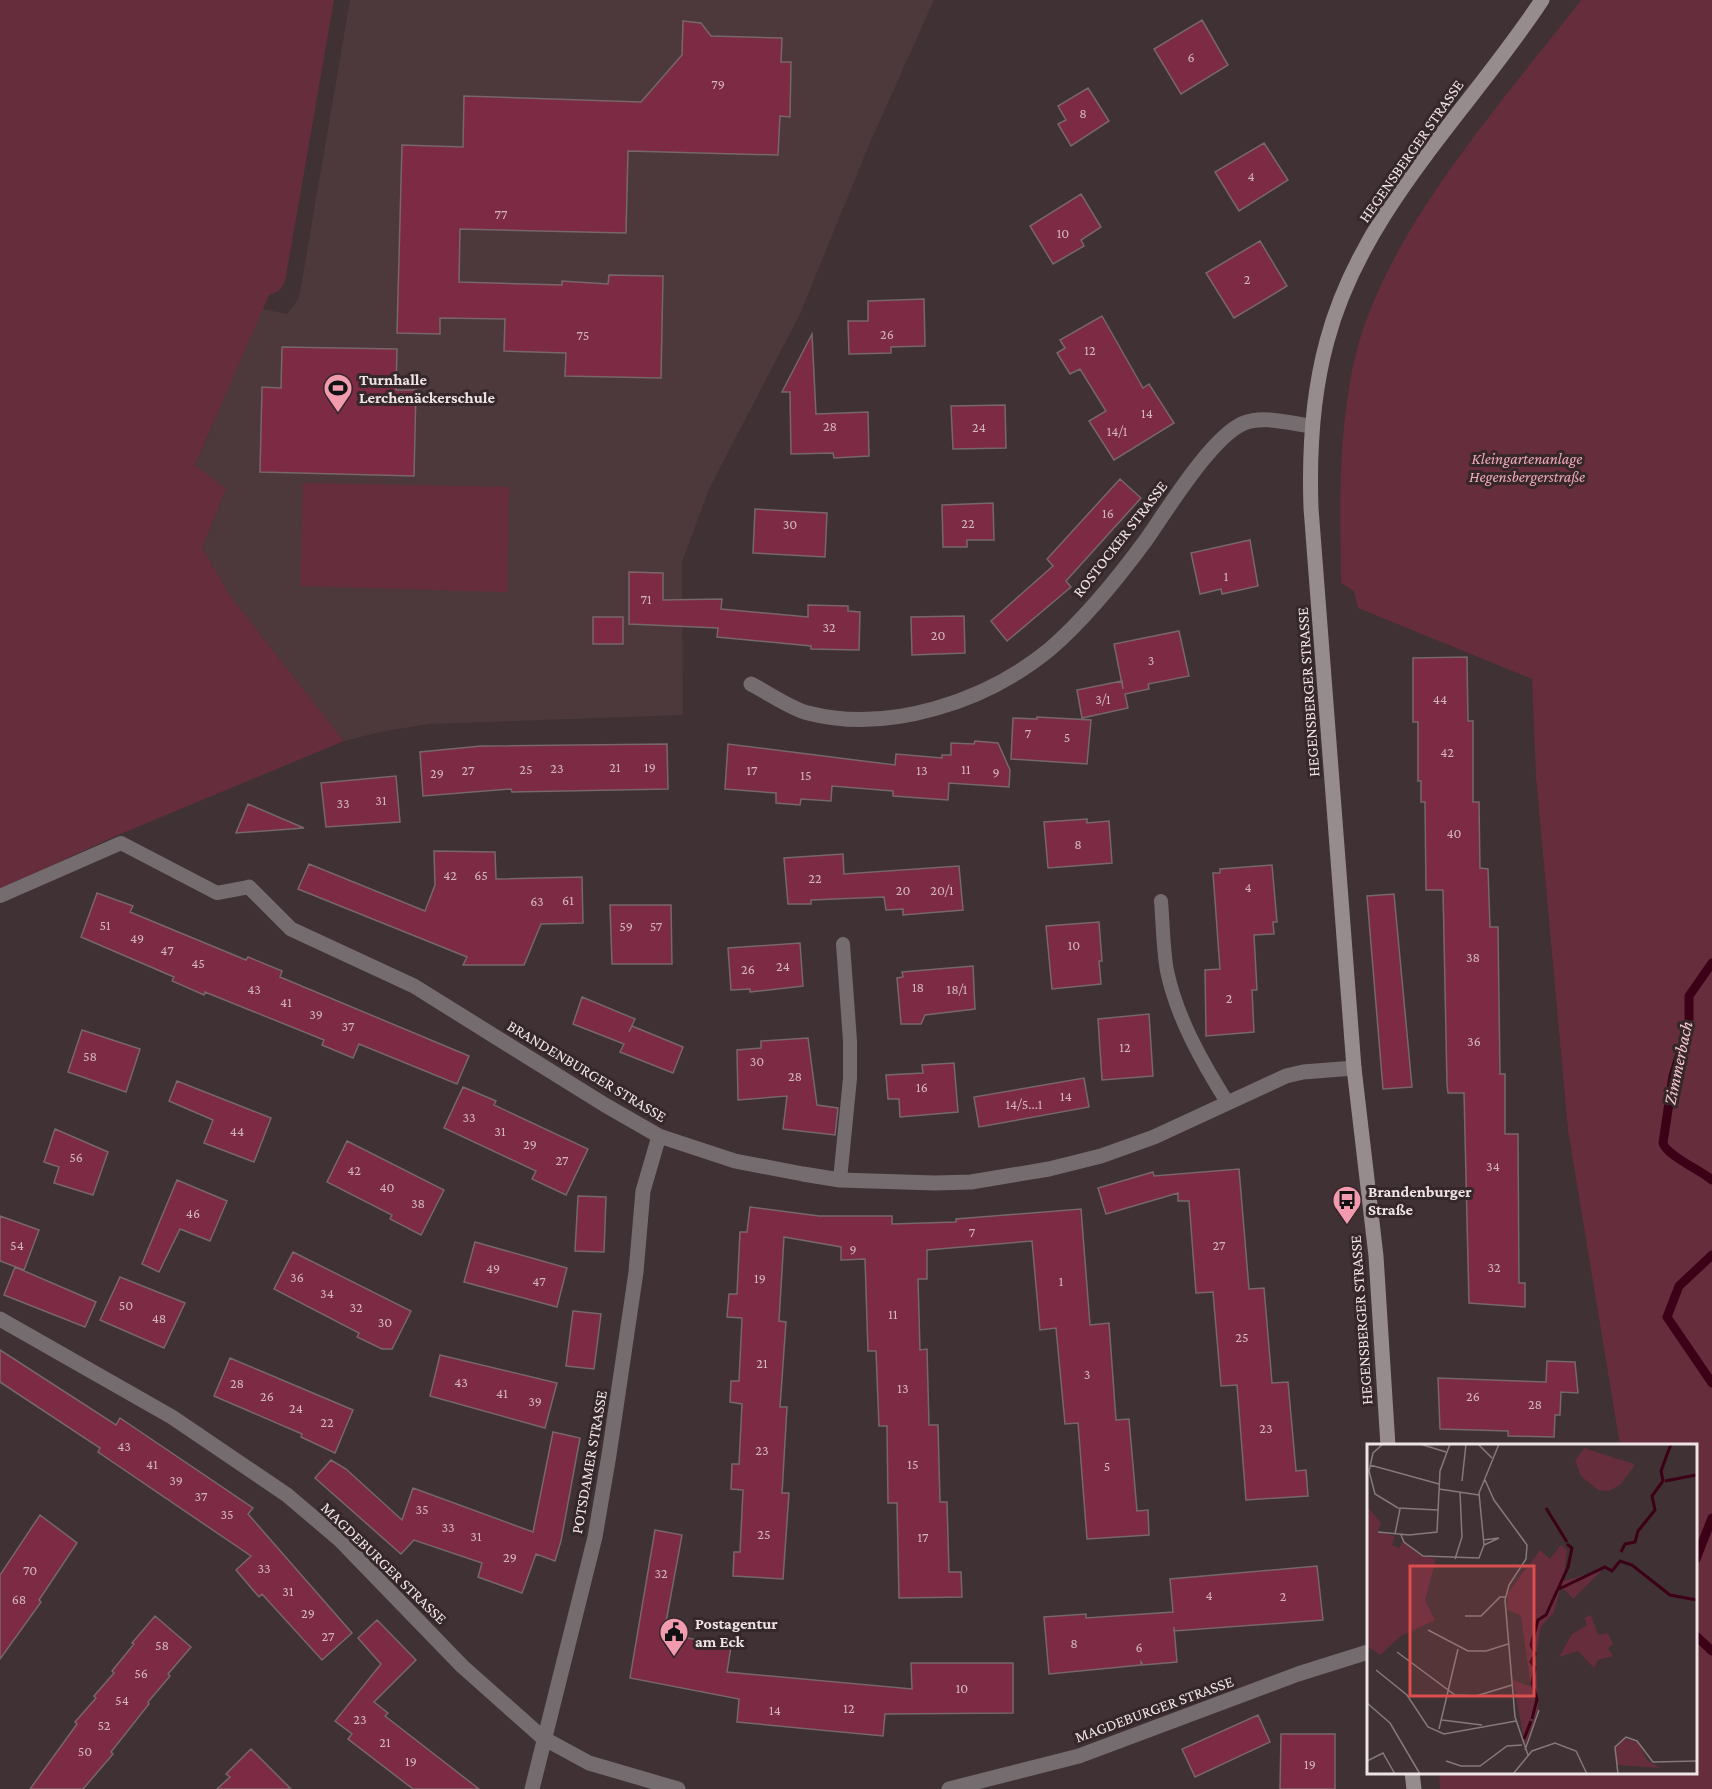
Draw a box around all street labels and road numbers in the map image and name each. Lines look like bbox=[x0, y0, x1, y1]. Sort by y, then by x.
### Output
street label: HEGENSBERGER STRASSE bbox=[1355, 76, 1467, 225]
street label: ROSTOCKER STRASSE bbox=[1069, 477, 1171, 600]
street label: HEGENSBERGER STRASSE bbox=[1294, 606, 1322, 777]
street label: BRANDENBURGER STRASSE bbox=[504, 1017, 670, 1125]
street label: HEGENSBERGER STRASSE bbox=[1347, 1234, 1375, 1405]
street label: POTSDAMER STRASSE bbox=[568, 1389, 610, 1535]
street label: MAGDEBURGER STRASSE bbox=[318, 1499, 450, 1627]
street label: MAGDEBURGER STRASSE bbox=[1072, 1672, 1236, 1746]

